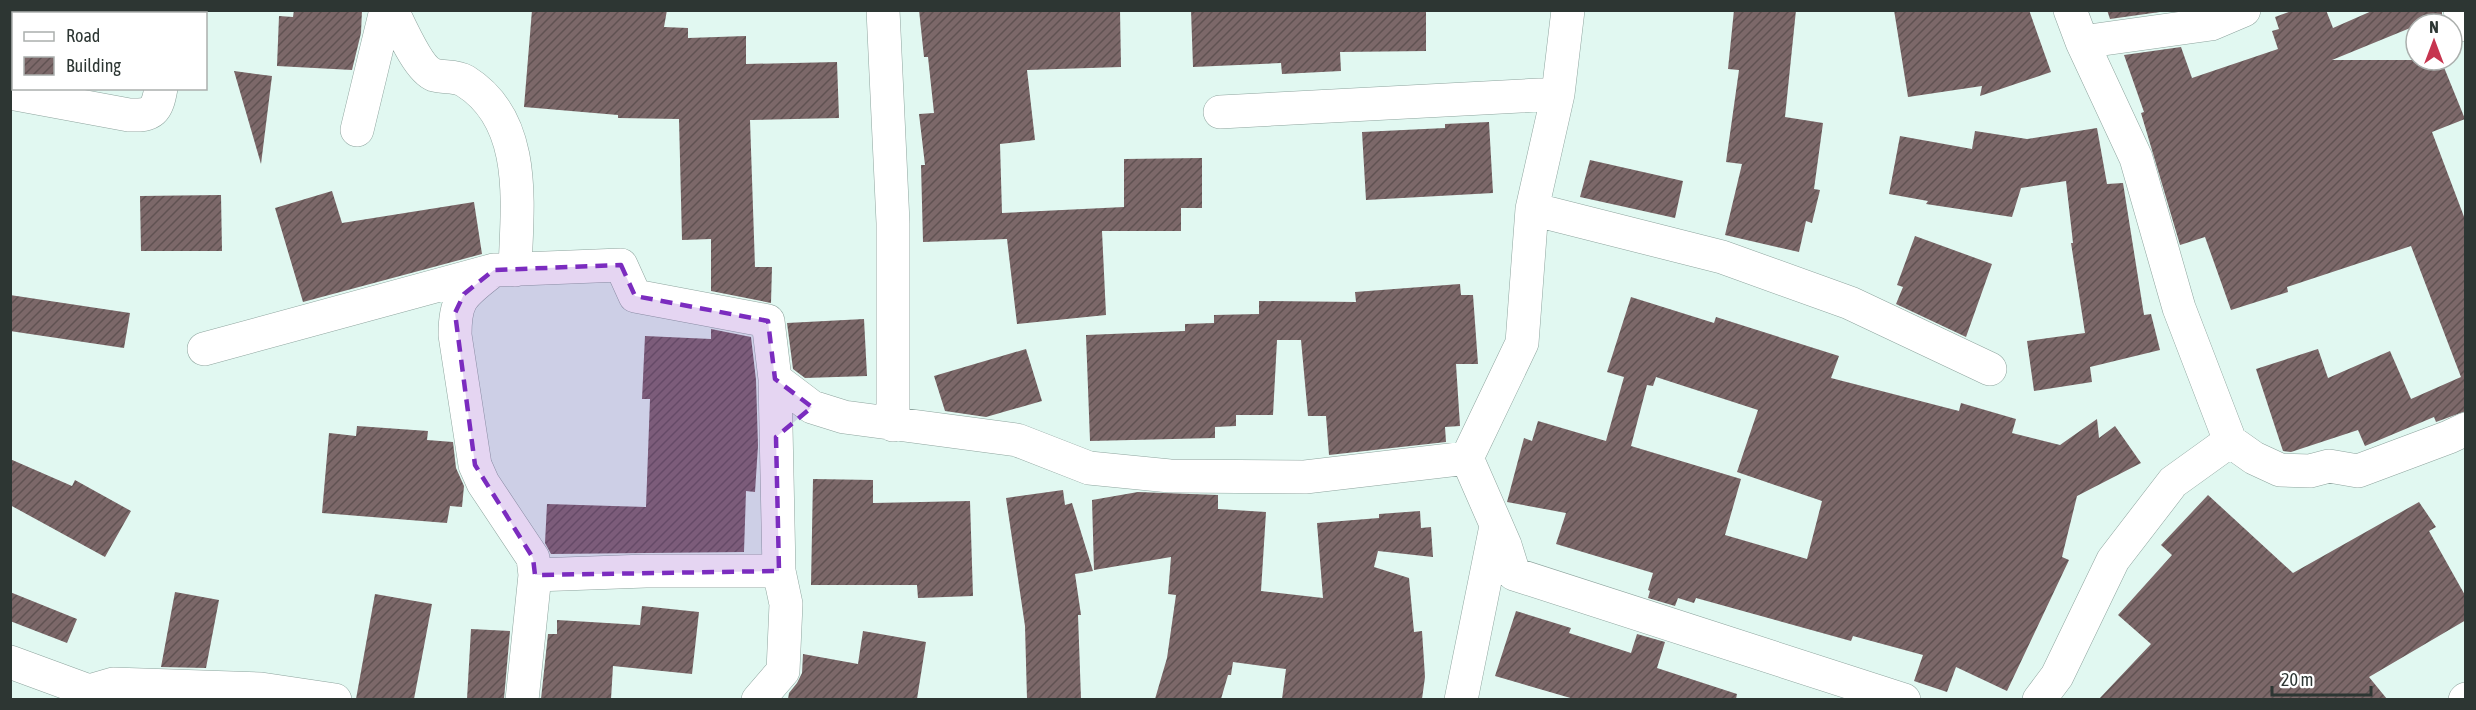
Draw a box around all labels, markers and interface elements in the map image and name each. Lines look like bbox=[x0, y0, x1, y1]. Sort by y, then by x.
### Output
legend bbox=[12, 12, 207, 90]
north arrow bbox=[2404, 12, 2464, 72]
text: N bbox=[2429, 18, 2439, 36]
text: Road bbox=[66, 25, 100, 46]
text: Building bbox=[66, 55, 121, 76]
scale bar bbox=[2272, 659, 2371, 697]
text: 20 m bbox=[2281, 669, 2313, 690]

